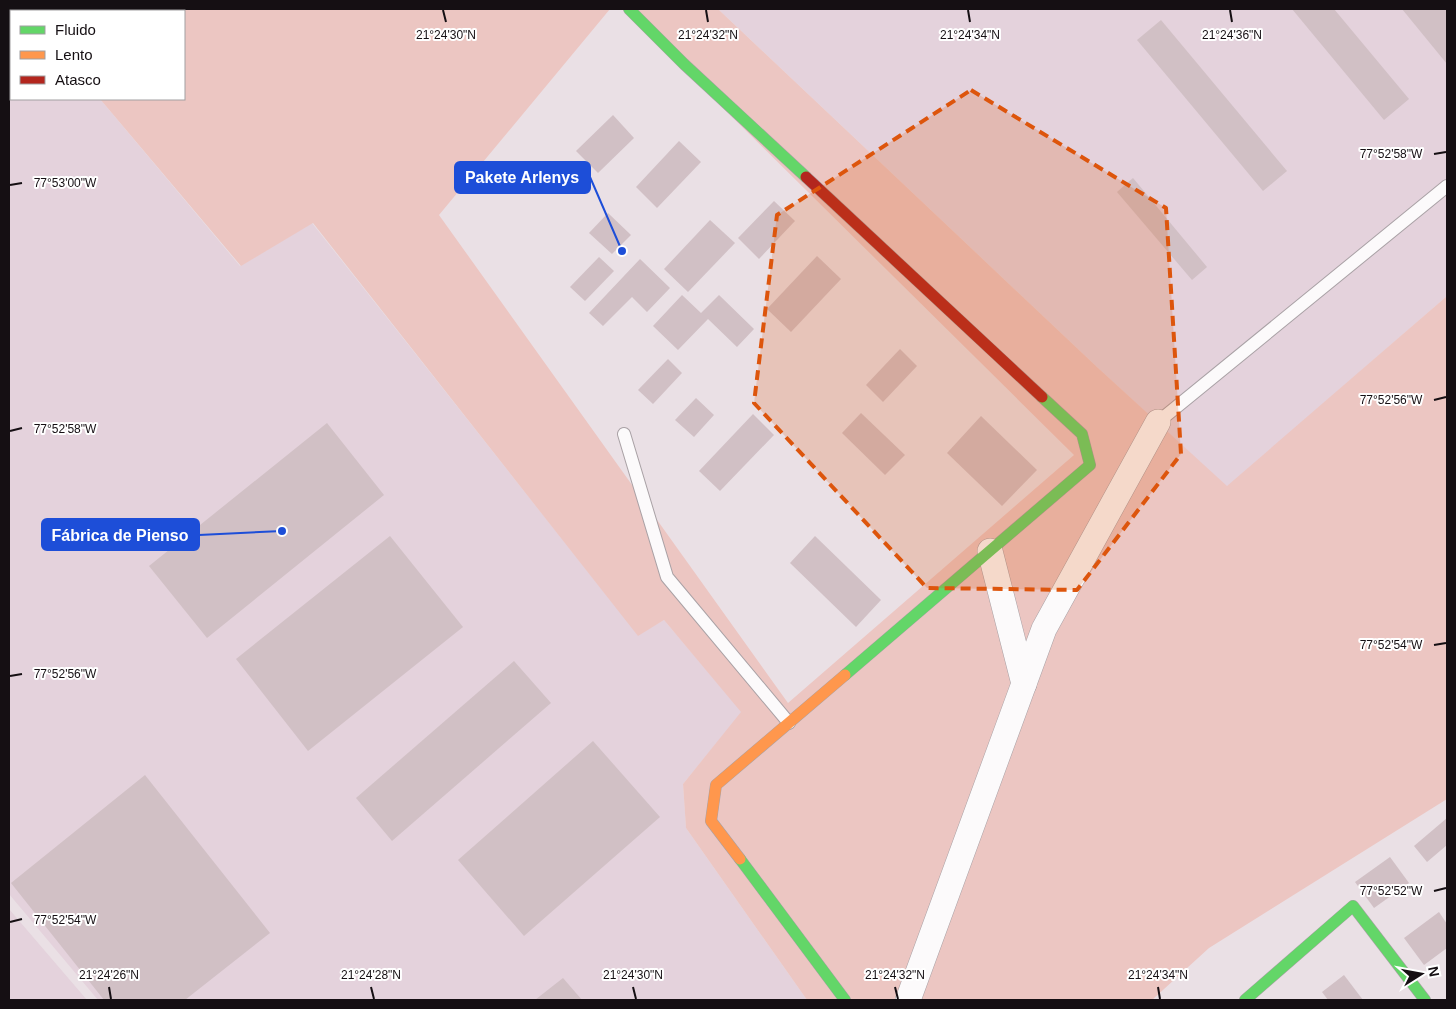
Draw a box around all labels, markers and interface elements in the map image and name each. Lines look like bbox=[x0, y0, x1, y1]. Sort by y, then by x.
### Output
legend bbox=[10, 10, 185, 100]
text: Fluido bbox=[55, 21, 96, 38]
text: 21°24'30"N bbox=[416, 28, 476, 42]
text: 21°24'32"N bbox=[678, 28, 738, 42]
text: 21°24'34"N bbox=[940, 28, 1000, 42]
text: 21°24'36"N bbox=[1202, 28, 1262, 42]
text: Lento bbox=[55, 46, 93, 63]
text: Atasco bbox=[55, 71, 101, 88]
text: 77°52'58"W bbox=[1360, 147, 1423, 161]
callout: Pakete Arlenys bbox=[455, 162, 590, 193]
text: Pakete Arlenys bbox=[465, 169, 579, 186]
text: 77°53'00"W bbox=[34, 176, 97, 190]
text: 77°52'56"W bbox=[1360, 393, 1423, 407]
text: 77°52'58"W bbox=[34, 422, 97, 436]
callout: Fábrica de Pienso bbox=[42, 519, 199, 550]
text: Fábrica de Pienso bbox=[52, 527, 189, 544]
text: 77°52'54"W bbox=[1360, 638, 1423, 652]
text: 77°52'56"W bbox=[34, 667, 97, 681]
text: 77°52'52"W bbox=[1360, 884, 1423, 898]
text: 77°52'54"W bbox=[34, 913, 97, 927]
north arrow bbox=[1396, 949, 1446, 999]
text: N bbox=[1425, 965, 1443, 978]
text: 21°24'26"N bbox=[79, 968, 139, 982]
text: 21°24'28"N bbox=[341, 968, 401, 982]
text: 21°24'30"N bbox=[603, 968, 663, 982]
text: 21°24'32"N bbox=[865, 968, 925, 982]
text: 21°24'34"N bbox=[1128, 968, 1188, 982]

